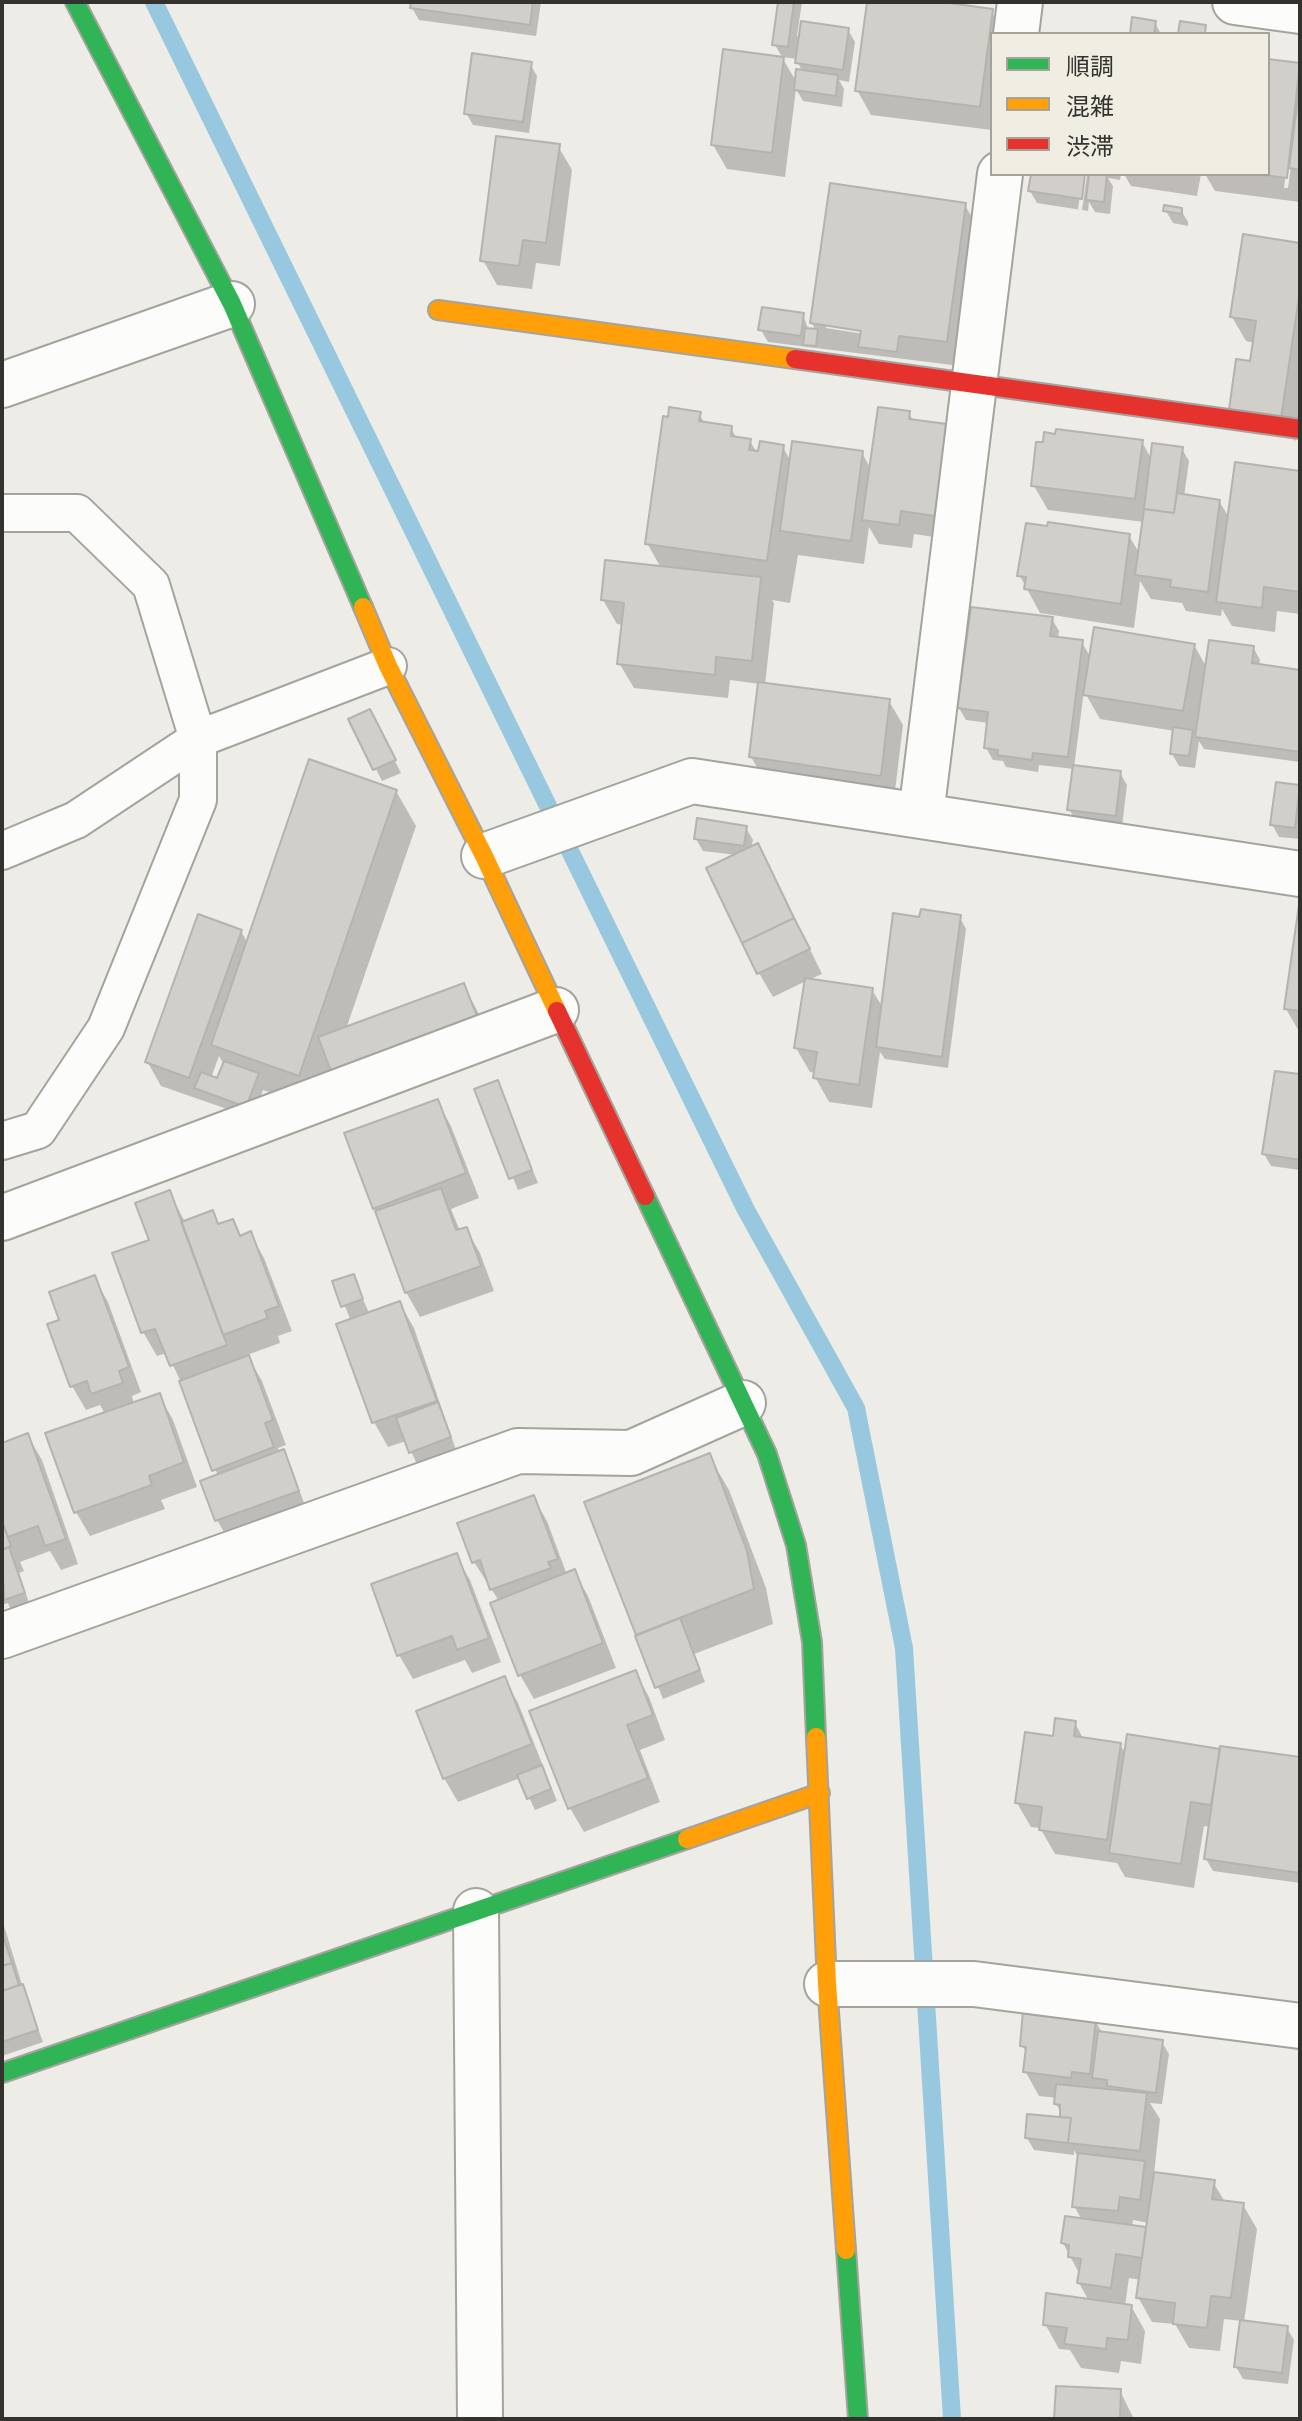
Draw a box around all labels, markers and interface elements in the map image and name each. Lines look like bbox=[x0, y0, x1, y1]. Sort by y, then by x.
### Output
legend bbox=[990, 32, 1270, 176]
text: 順調 bbox=[1066, 52, 1114, 82]
text: 混雑 bbox=[1066, 92, 1114, 122]
text: 渋滞 bbox=[1066, 132, 1114, 162]

